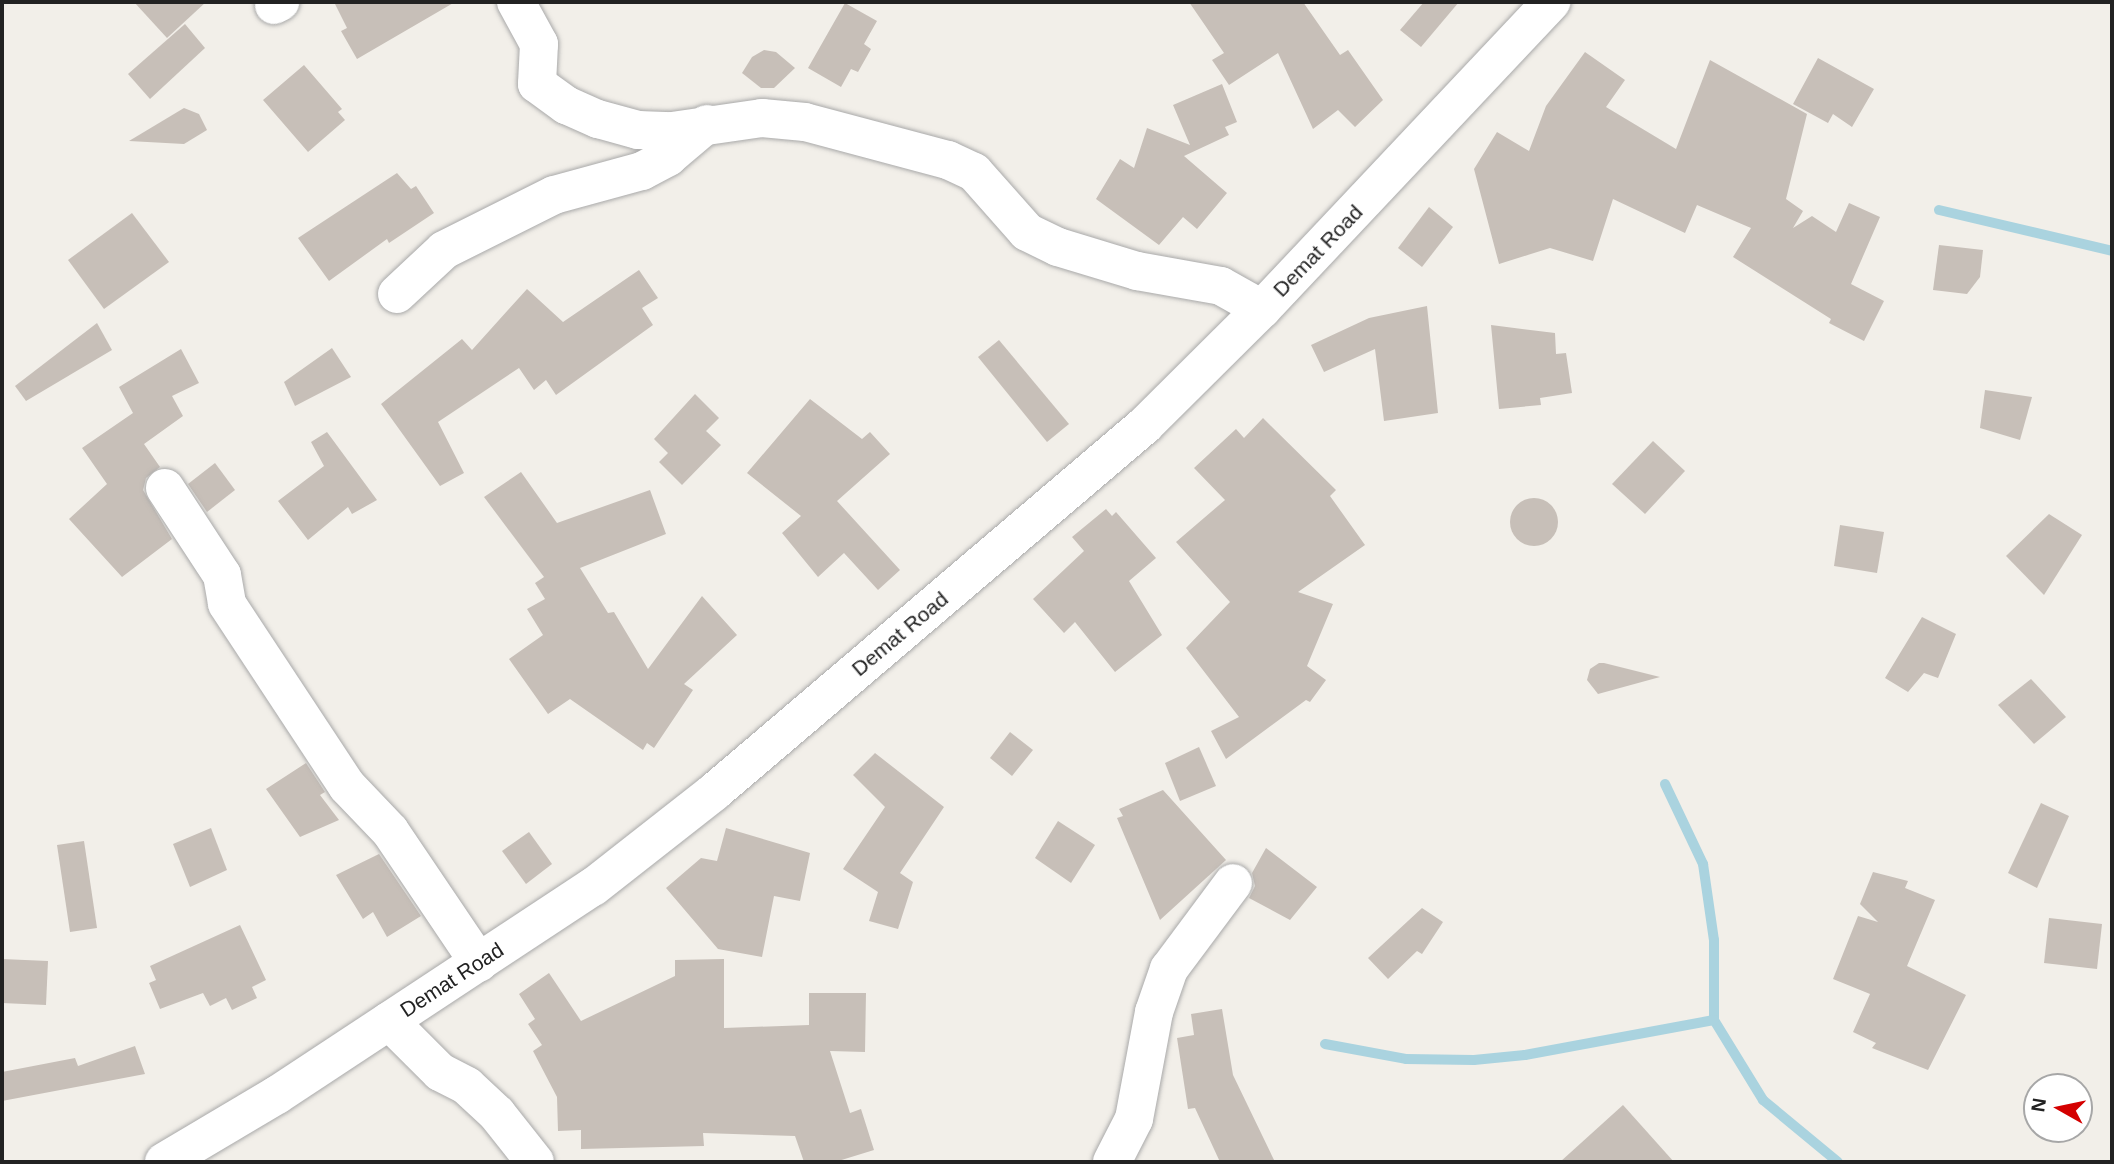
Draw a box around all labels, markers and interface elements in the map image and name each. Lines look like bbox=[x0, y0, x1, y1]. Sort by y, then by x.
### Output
street label: Demat Road bbox=[1268, 200, 1368, 302]
street label: Demat Road bbox=[847, 586, 953, 682]
street label: Demat Road bbox=[396, 937, 508, 1023]
north arrow bbox=[2023, 1073, 2093, 1143]
text: N bbox=[2027, 1097, 2050, 1113]

